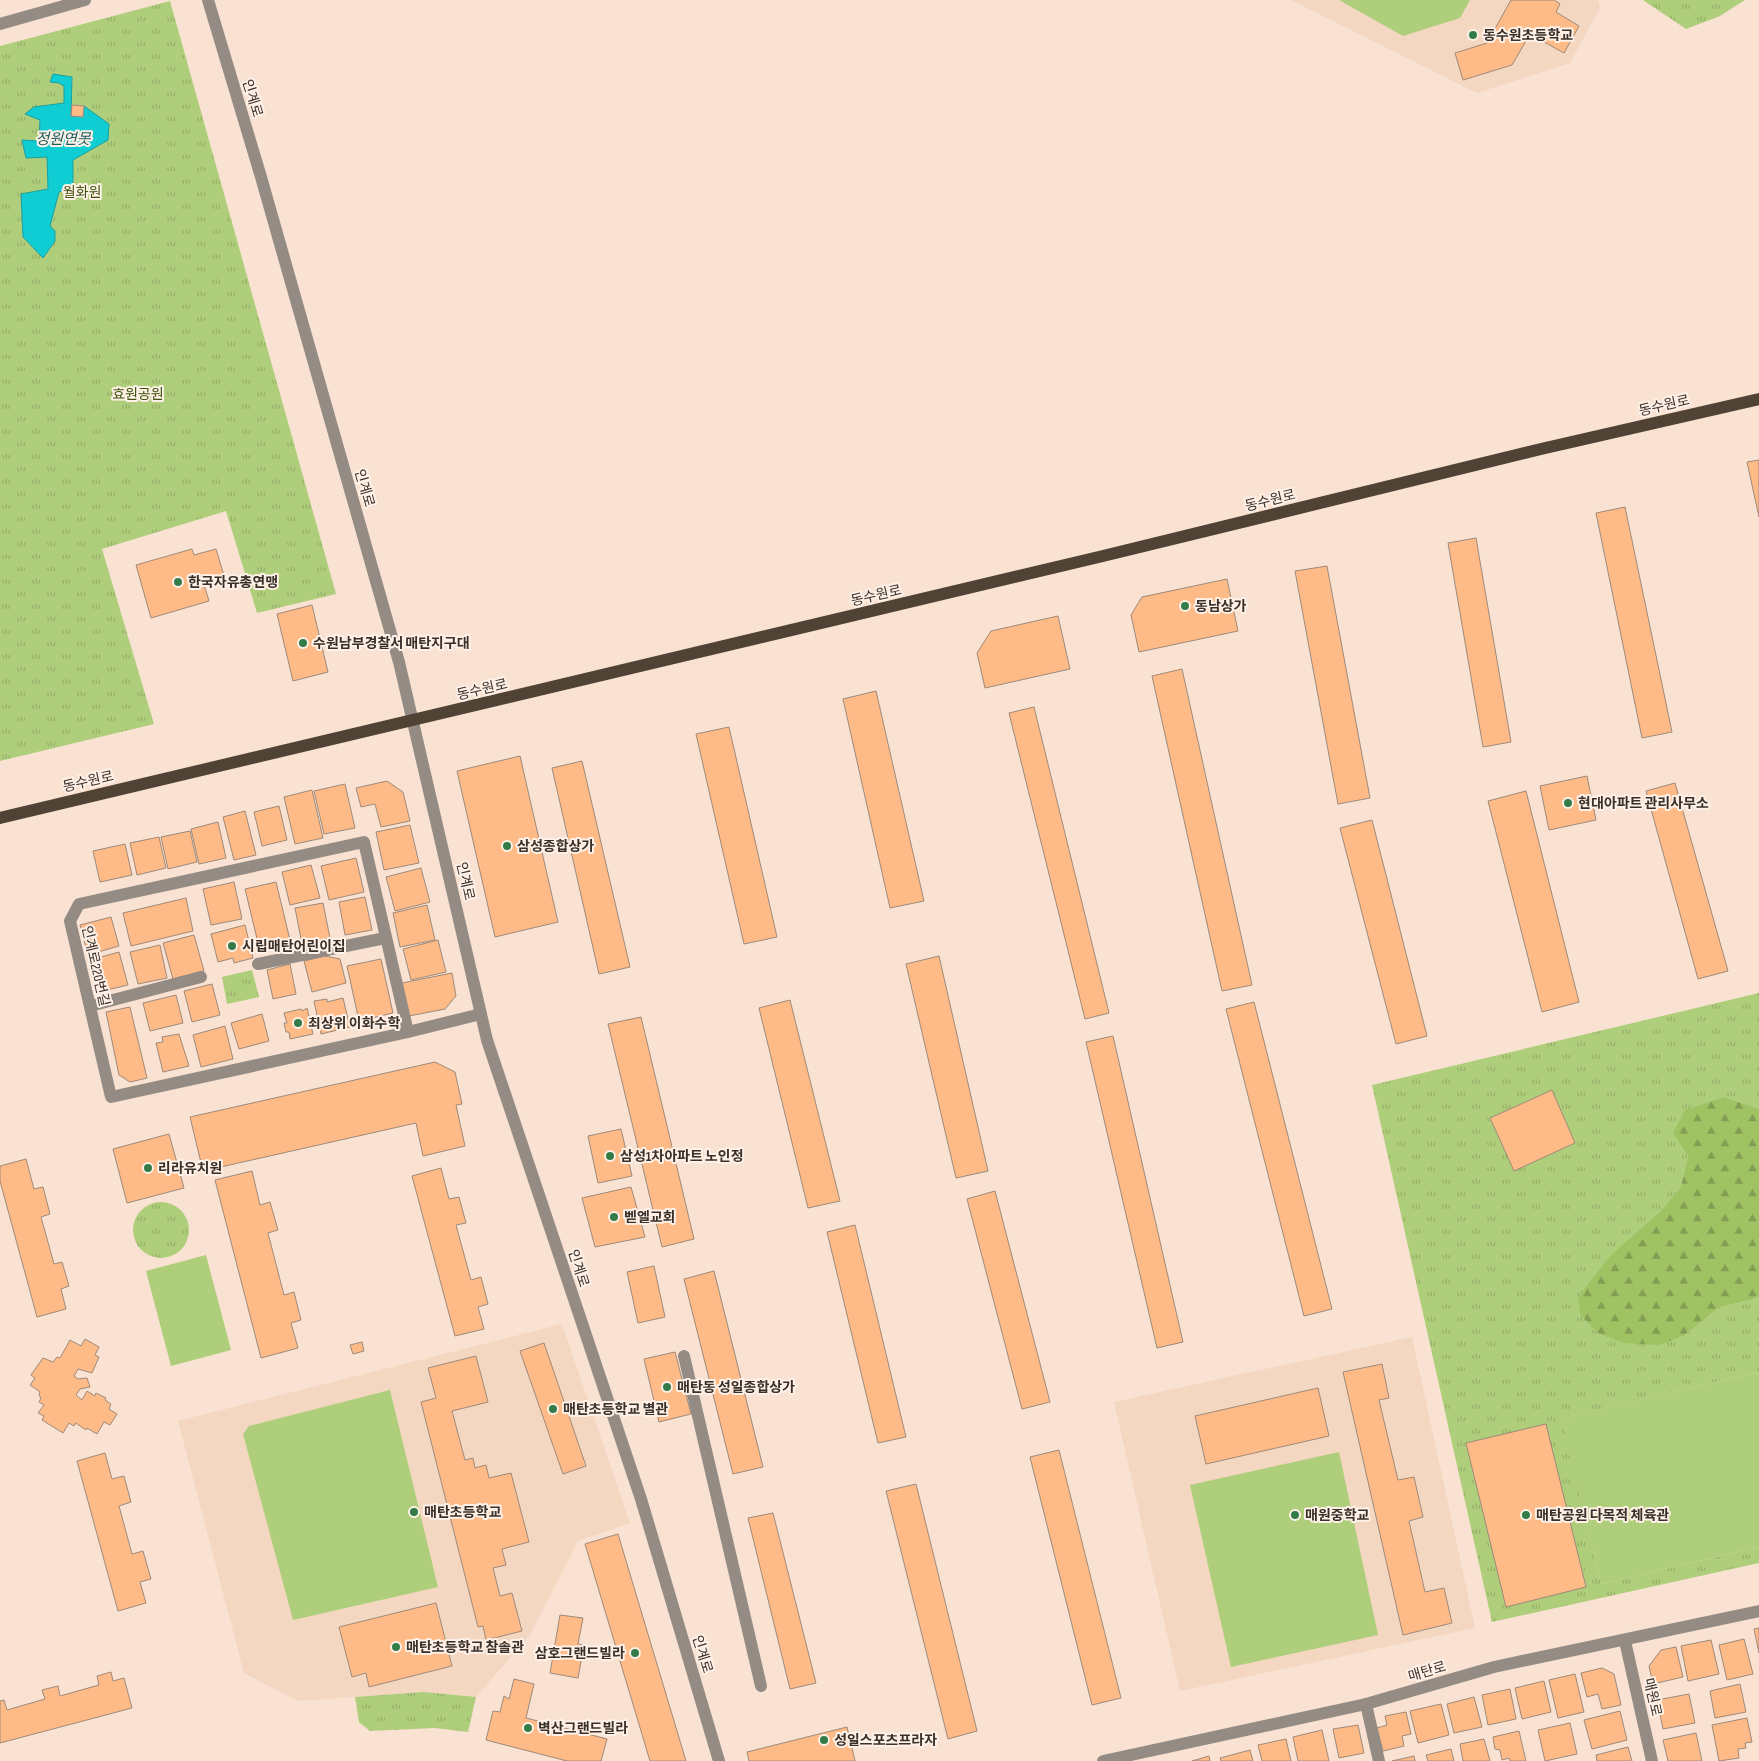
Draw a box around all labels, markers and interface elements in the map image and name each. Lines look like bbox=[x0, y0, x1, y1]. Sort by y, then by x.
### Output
place label: 동수원초등학교 bbox=[1483, 27, 1573, 44]
marker: 동수원초등학교 bbox=[1467, 29, 1479, 41]
street label: 인계로 bbox=[239, 77, 266, 119]
water label: 정원연못 bbox=[35, 130, 92, 149]
park label: 월화원 bbox=[63, 184, 101, 201]
park label: 효원공원 bbox=[112, 386, 164, 403]
street label: 동수원로 bbox=[1637, 391, 1691, 420]
street label: 인계로 bbox=[351, 467, 378, 509]
street label: 동수원로 bbox=[1243, 486, 1297, 515]
place label: 한국자유총연맹 bbox=[188, 574, 278, 591]
marker: 한국자유총연맹 bbox=[172, 576, 184, 588]
street label: 동수원로 bbox=[849, 581, 903, 610]
place label: 동남상가 bbox=[1195, 598, 1247, 615]
marker: 동남상가 bbox=[1179, 600, 1191, 612]
place label: 수원남부경찰서 매탄지구대 bbox=[313, 635, 470, 652]
marker: 수원남부경찰서 매탄지구대 bbox=[297, 637, 309, 649]
street label: 동수원로 bbox=[455, 675, 509, 704]
street label: 동수원로 bbox=[61, 767, 115, 796]
place label: 현대아파트 관리사무소 bbox=[1578, 795, 1709, 812]
marker: 현대아파트 관리사무소 bbox=[1562, 797, 1574, 809]
place label: 삼성종합상가 bbox=[517, 838, 594, 855]
marker: 삼성종합상가 bbox=[501, 840, 513, 852]
street label: 인계로 bbox=[453, 860, 478, 902]
street label: 인계로220번길 bbox=[78, 924, 113, 1008]
place label: 시립매탄어린이집 bbox=[242, 938, 345, 955]
marker: 시립매탄어린이집 bbox=[226, 940, 238, 952]
place label: 최상위 이화수학 bbox=[308, 1015, 400, 1032]
marker: 최상위 이화수학 bbox=[292, 1017, 304, 1029]
place label: 삼성1차아파트 노인정 bbox=[620, 1148, 744, 1165]
marker: 삼성1차아파트 노인정 bbox=[604, 1150, 616, 1162]
place label: 리라유치원 bbox=[158, 1160, 222, 1177]
marker: 리라유치원 bbox=[142, 1162, 154, 1174]
place label: 벧엘교회 bbox=[624, 1209, 676, 1226]
marker: 벧엘교회 bbox=[608, 1211, 620, 1223]
street label: 인계로 bbox=[564, 1247, 593, 1289]
place label: 매탄동 성일종합상가 bbox=[677, 1379, 795, 1396]
marker: 매탄동 성일종합상가 bbox=[661, 1381, 673, 1393]
place label: 매탄초등학교 별관 bbox=[563, 1401, 668, 1418]
marker: 매탄초등학교 별관 bbox=[547, 1403, 559, 1415]
place label: 매탄초등학교 bbox=[424, 1504, 501, 1521]
marker: 매탄초등학교 bbox=[408, 1506, 420, 1518]
place label: 매원중학교 bbox=[1305, 1507, 1370, 1524]
place label: 매탄공원 다목적 체육관 bbox=[1536, 1507, 1669, 1524]
marker: 매원중학교 bbox=[1289, 1509, 1301, 1521]
marker: 매탄공원 다목적 체육관 bbox=[1520, 1509, 1532, 1521]
street label: 인계로 bbox=[689, 1633, 716, 1675]
place label: 매탄초등학교 참솔관 bbox=[406, 1639, 524, 1656]
marker: 매탄초등학교 참솔관 bbox=[390, 1641, 402, 1653]
place label: 삼호그랜드빌라 bbox=[535, 1645, 625, 1662]
marker: 삼호그랜드빌라 bbox=[629, 1647, 641, 1659]
street label: 매탄로 bbox=[1406, 1658, 1448, 1685]
street label: 매원로 bbox=[1640, 1676, 1665, 1718]
place label: 벽산그랜드빌라 bbox=[538, 1720, 628, 1737]
marker: 벽산그랜드빌라 bbox=[522, 1722, 534, 1734]
place label: 성일스포츠프라자 bbox=[834, 1732, 937, 1749]
marker: 성일스포츠프라자 bbox=[818, 1734, 830, 1746]

